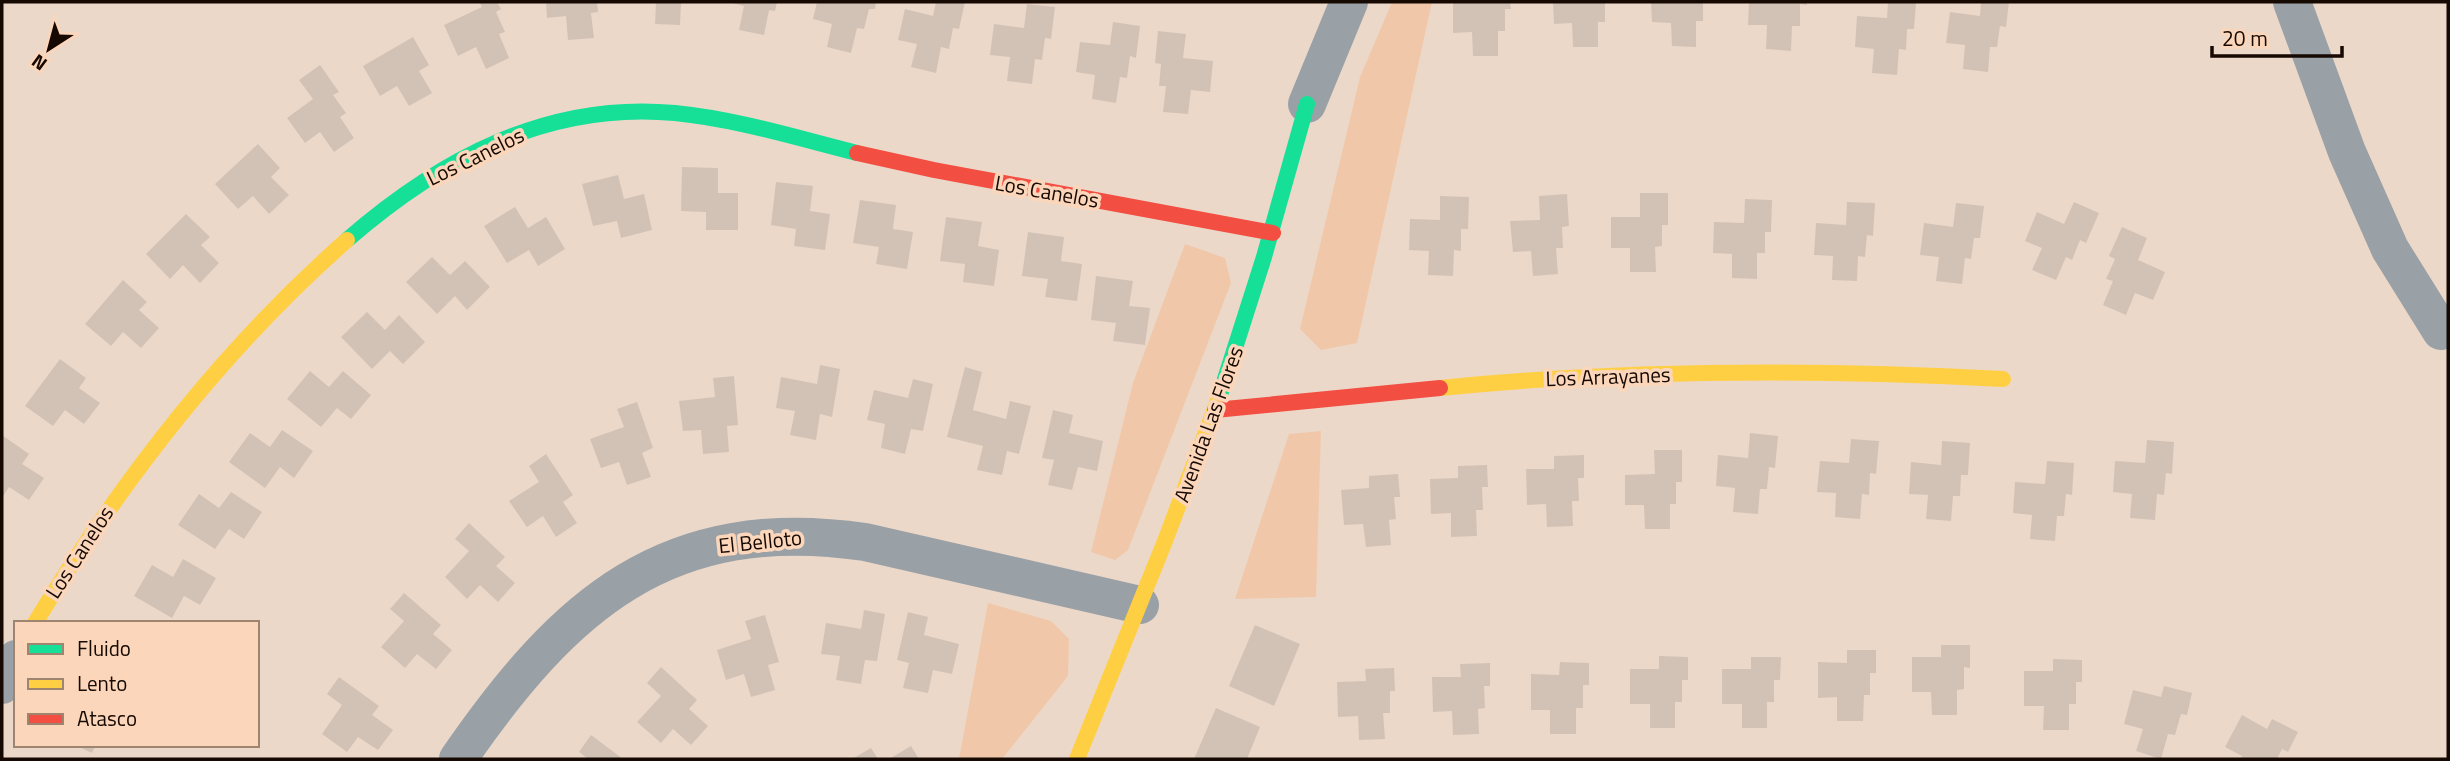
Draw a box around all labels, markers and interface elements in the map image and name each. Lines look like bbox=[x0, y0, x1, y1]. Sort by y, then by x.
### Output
north arrow bbox=[14, 14, 84, 84]
scale bar bbox=[2212, 14, 2342, 58]
text: 20 m bbox=[2222, 22, 2268, 54]
text: N bbox=[25, 48, 53, 79]
street label: Los Canelos bbox=[421, 119, 529, 193]
street label: Los Canelos bbox=[993, 166, 1101, 216]
street label: Avenida Las Flores bbox=[1165, 341, 1251, 507]
street label: Los Arrayanes bbox=[1545, 358, 1671, 394]
street label: Los Canelos bbox=[37, 499, 121, 605]
street label: El Belloto bbox=[717, 521, 803, 561]
legend bbox=[14, 621, 259, 747]
text: Fluido bbox=[77, 632, 131, 664]
text: Lento bbox=[77, 667, 127, 699]
text: Atasco bbox=[77, 702, 137, 734]

